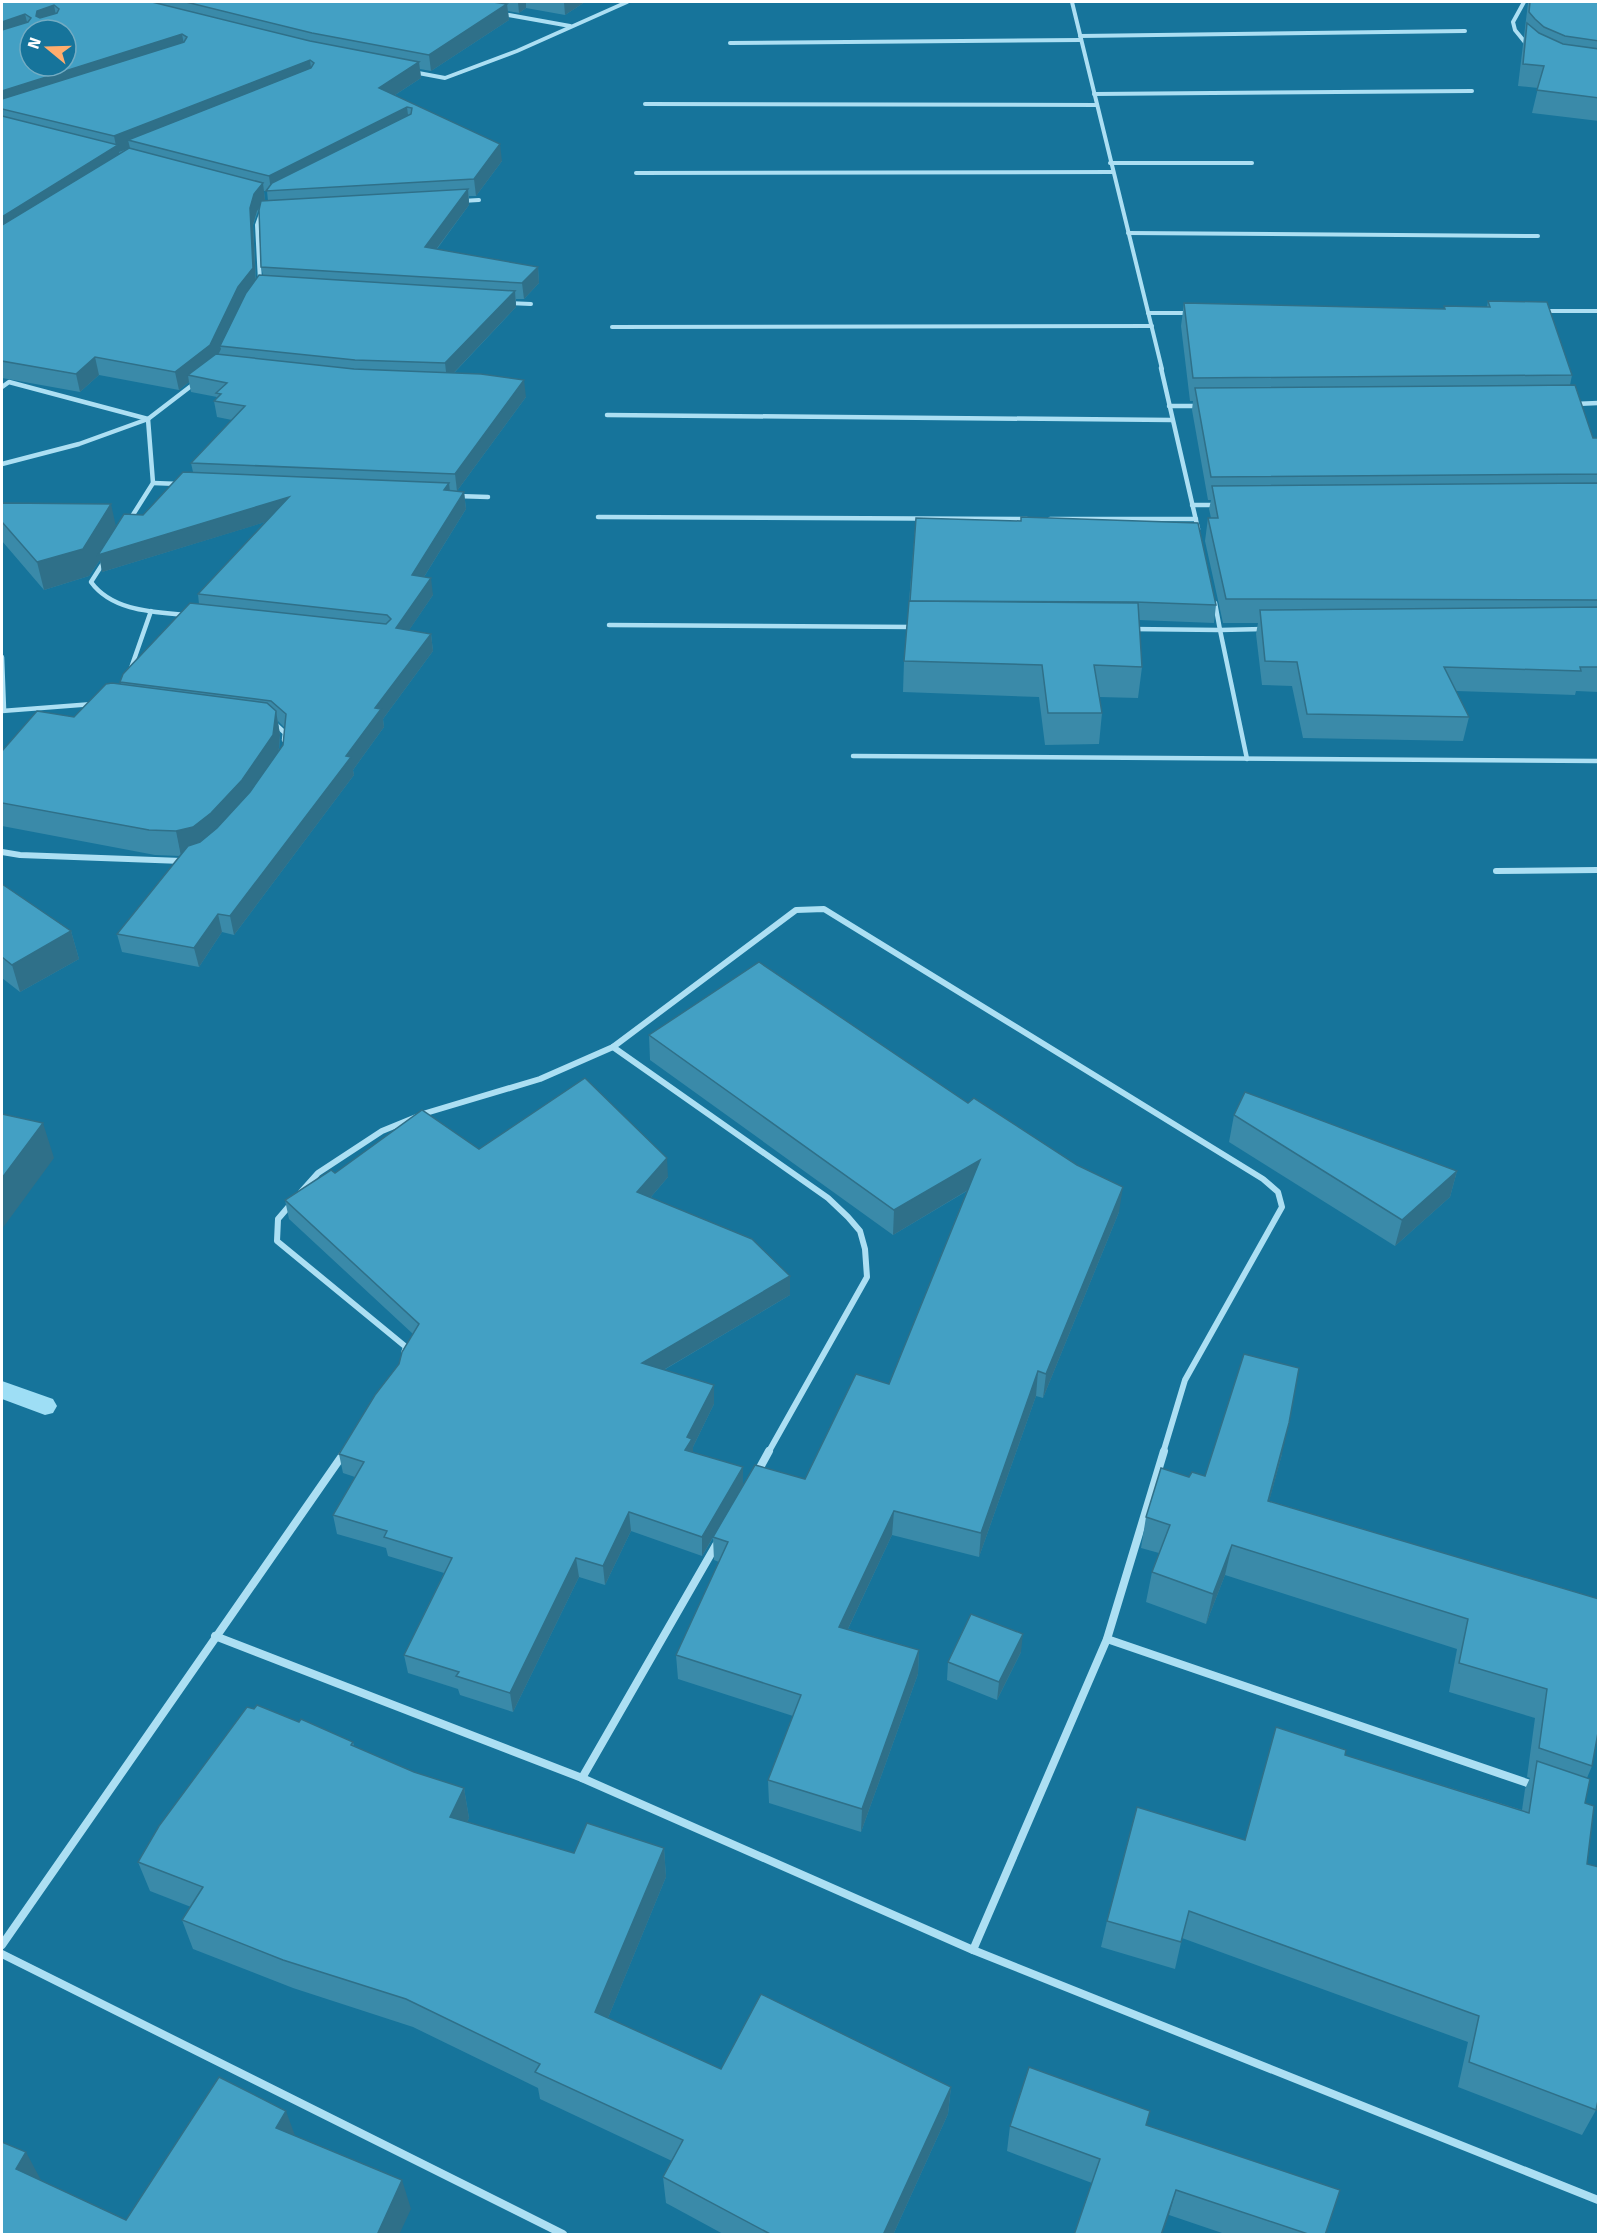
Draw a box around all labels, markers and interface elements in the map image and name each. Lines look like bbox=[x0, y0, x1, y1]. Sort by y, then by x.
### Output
north arrow bbox=[18, 18, 78, 78]
text: N bbox=[24, 35, 45, 51]

